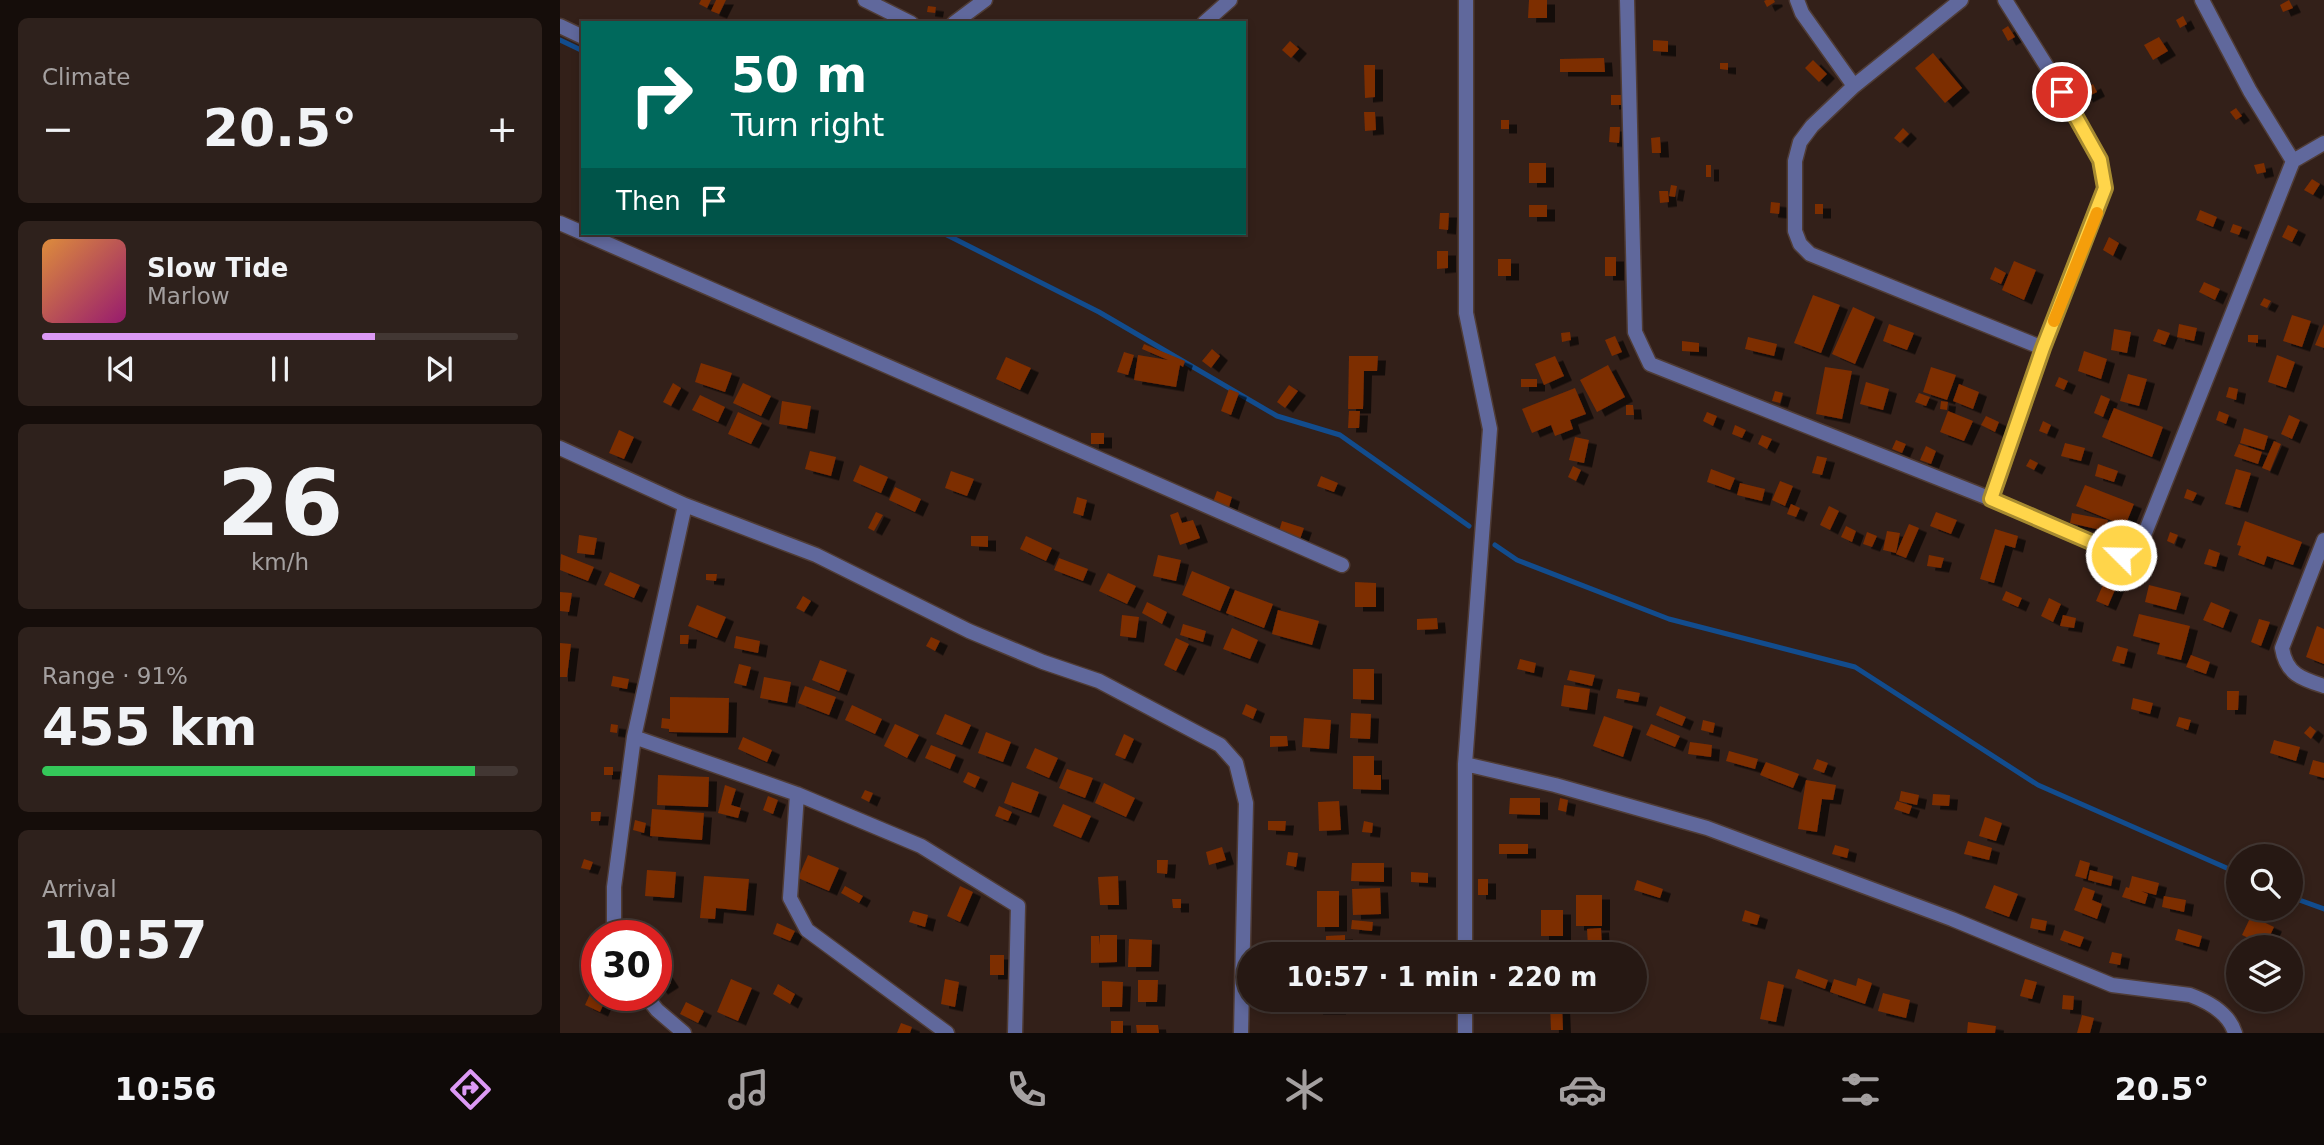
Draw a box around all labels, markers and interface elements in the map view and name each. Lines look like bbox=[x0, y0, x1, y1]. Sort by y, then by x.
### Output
text: 50 m bbox=[731, 47, 867, 104]
icon: right bbox=[616, 49, 707, 140]
pin bbox=[2032, 62, 2092, 122]
text: Climate bbox=[42, 64, 131, 90]
icon: arrive bbox=[2043, 73, 2081, 111]
text: 20.5° bbox=[203, 98, 357, 158]
text: Turn right bbox=[731, 106, 884, 144]
text: − bbox=[42, 107, 74, 151]
text: + bbox=[486, 107, 518, 151]
icon: arrive bbox=[695, 182, 733, 220]
text: Then bbox=[616, 186, 681, 216]
text: Slow Tide bbox=[147, 253, 288, 283]
text: Marlow bbox=[147, 283, 230, 309]
icon: previous bbox=[102, 350, 140, 388]
icon: pause bbox=[261, 350, 299, 388]
icon: next bbox=[420, 350, 458, 388]
text: 26 bbox=[217, 451, 343, 556]
position arrow bbox=[2084, 518, 2158, 592]
text: km/h bbox=[251, 549, 309, 575]
text: Range · 91% bbox=[42, 663, 188, 689]
text: 455 km bbox=[42, 697, 257, 757]
map controls bbox=[2226, 844, 2303, 1012]
button: search bbox=[2226, 844, 2303, 921]
text: Arrival bbox=[42, 876, 117, 902]
text: 10:57 bbox=[42, 910, 208, 970]
speed limit sign: 30 bbox=[581, 920, 672, 1011]
button: layers bbox=[2226, 935, 2303, 1012]
text: 10:57 · 1 min · 220 m bbox=[1287, 962, 1597, 992]
icon: directions bbox=[446, 1065, 495, 1114]
icon: music bbox=[724, 1065, 773, 1114]
icon: phone bbox=[1002, 1065, 1051, 1114]
icon: climate bbox=[1280, 1065, 1329, 1114]
icon: car bbox=[1558, 1065, 1607, 1114]
icon: filters bbox=[1836, 1065, 1885, 1114]
text: 10:56 bbox=[115, 1070, 216, 1108]
text: 20.5° bbox=[2114, 1070, 2209, 1108]

